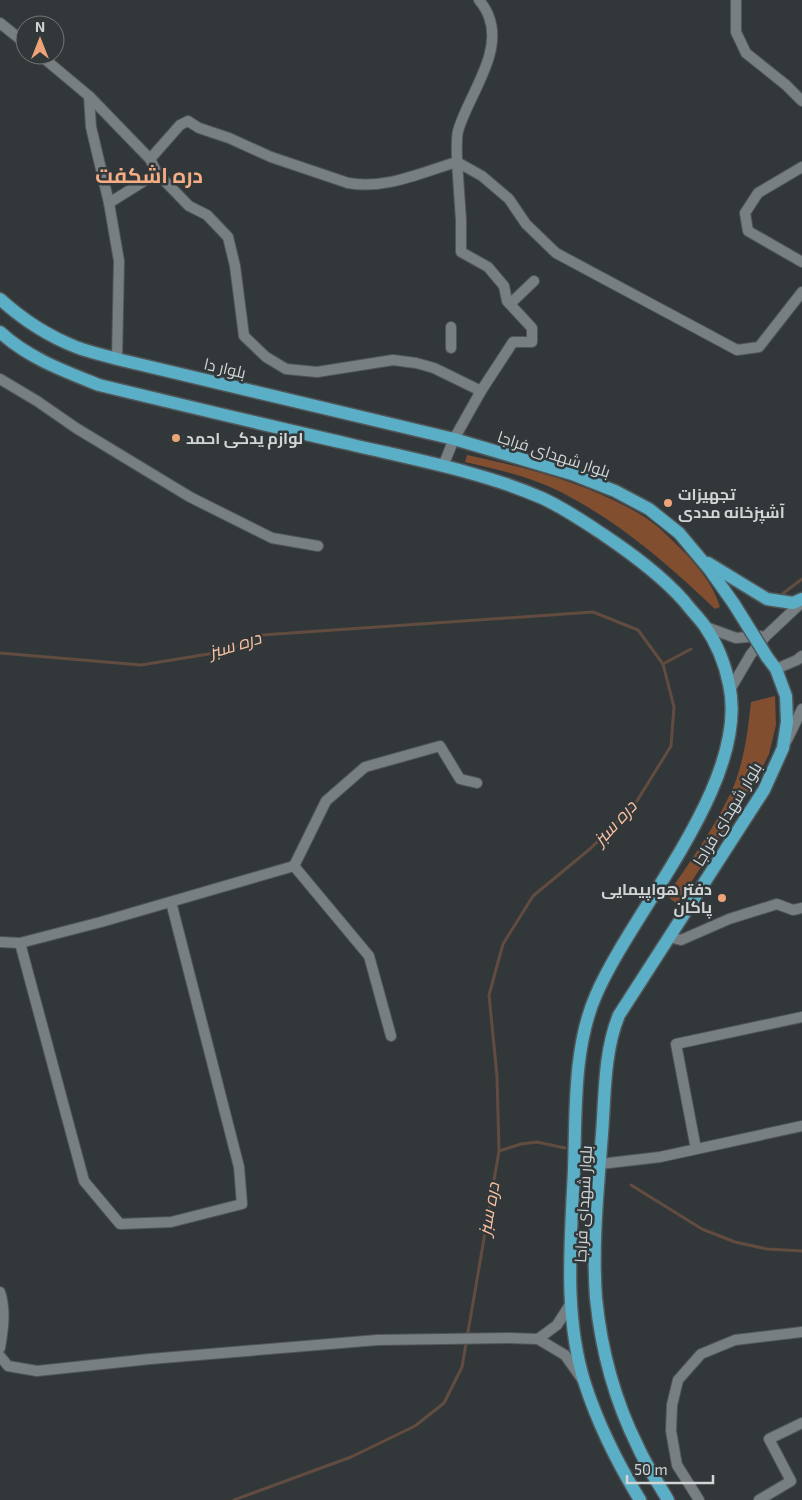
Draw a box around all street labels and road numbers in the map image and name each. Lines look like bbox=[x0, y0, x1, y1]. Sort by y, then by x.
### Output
street label: بلوار دا bbox=[202, 353, 248, 383]
street label: بلوار شهدای فراجا bbox=[495, 426, 613, 483]
street label: بلوار شهدای فراجا bbox=[688, 758, 767, 870]
street label: بلوار شهدای فراجا bbox=[570, 1145, 597, 1263]

